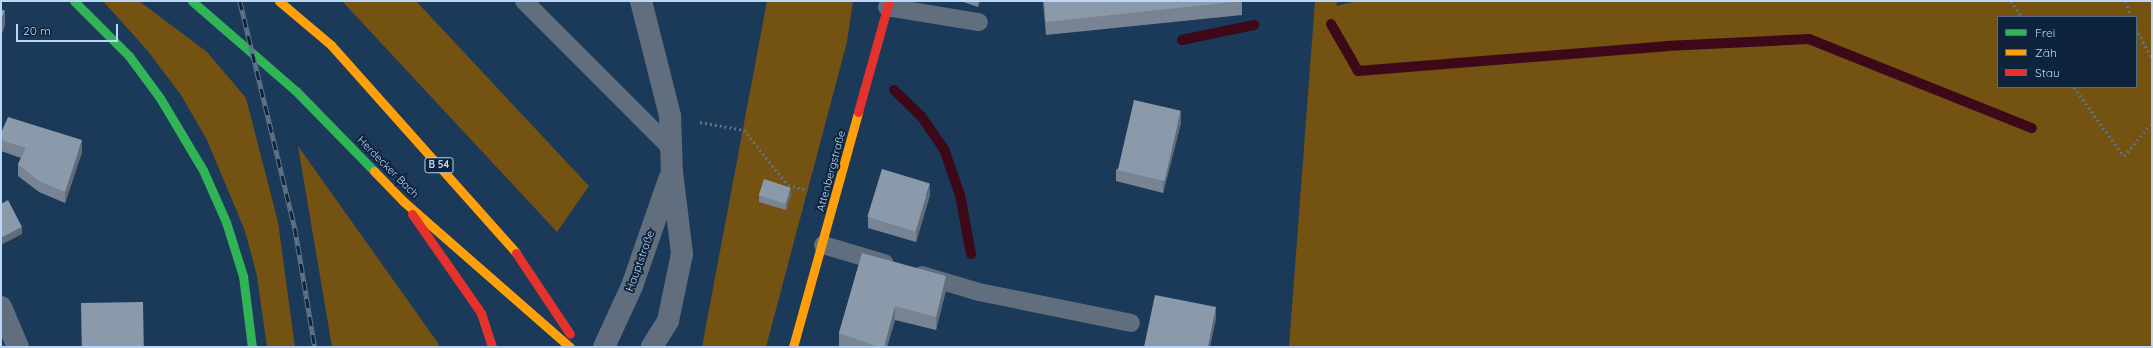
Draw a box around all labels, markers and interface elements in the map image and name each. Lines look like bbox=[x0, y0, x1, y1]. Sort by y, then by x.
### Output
scale bar bbox=[18, 16, 120, 42]
legend bbox=[1997, 16, 2137, 88]
text: 20 m bbox=[23, 23, 51, 38]
text: Frei bbox=[2035, 25, 2055, 40]
text: Zäh bbox=[2035, 45, 2057, 60]
text: Stau bbox=[2035, 65, 2060, 80]
street label: Attenbergstraße bbox=[814, 129, 848, 213]
street label: Herdecker Bach bbox=[354, 133, 422, 201]
road number: B 54 bbox=[424, 157, 454, 173]
street label: Hauptstraße bbox=[623, 229, 657, 293]

